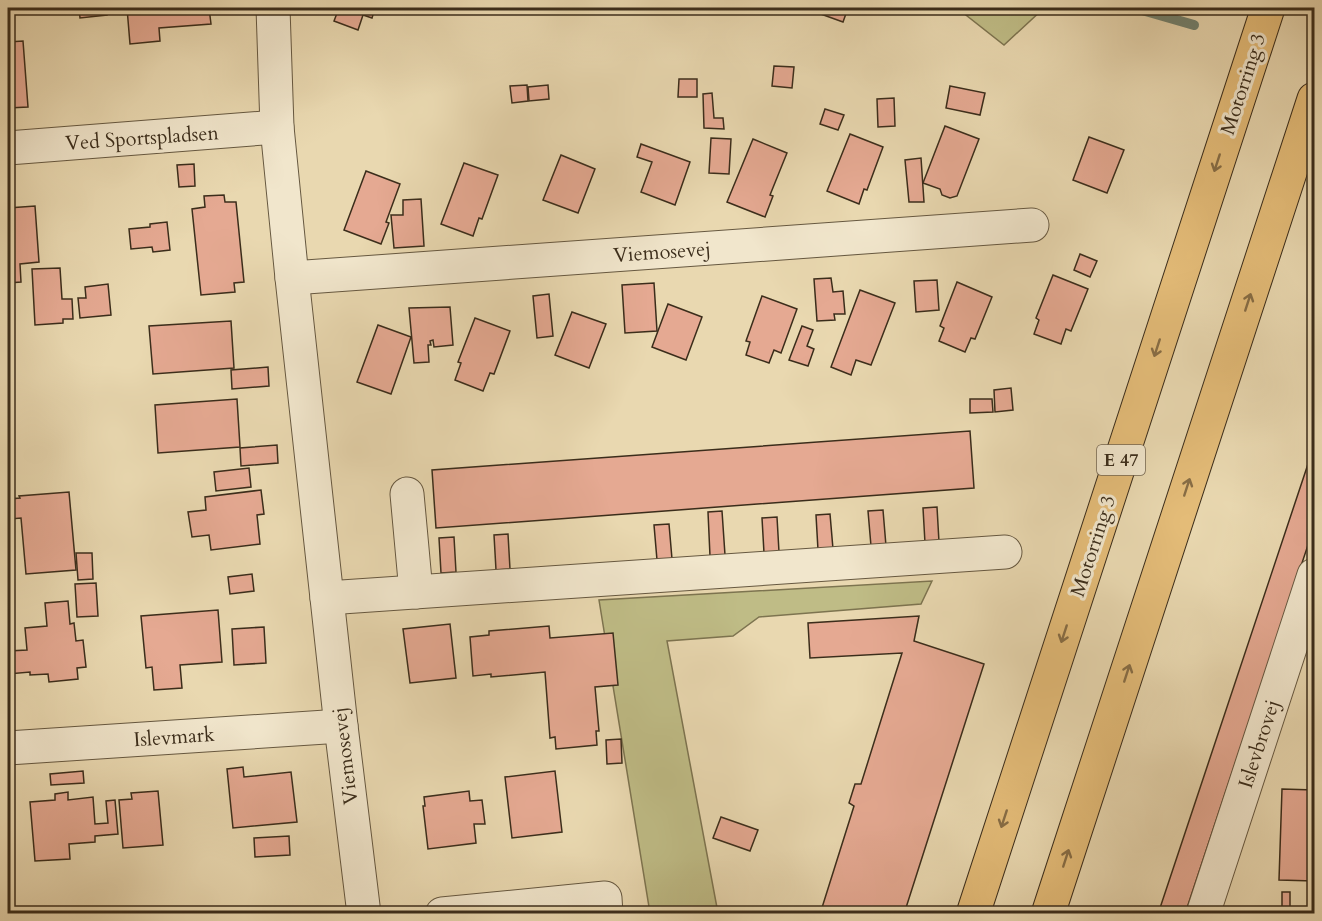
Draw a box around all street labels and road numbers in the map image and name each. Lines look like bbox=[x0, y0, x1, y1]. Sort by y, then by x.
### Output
street label: Motorring 3 bbox=[1214, 30, 1272, 138]
street label: Ved Sportspladsen bbox=[64, 119, 220, 157]
street label: Viemosevej bbox=[612, 235, 712, 269]
road number: E 47 bbox=[1097, 445, 1145, 475]
street label: Motorring 3 bbox=[1064, 492, 1122, 600]
street label: Islevbrovej bbox=[1232, 696, 1286, 792]
street label: Viemosevej bbox=[326, 706, 364, 806]
street label: Islevmark bbox=[132, 721, 216, 753]

